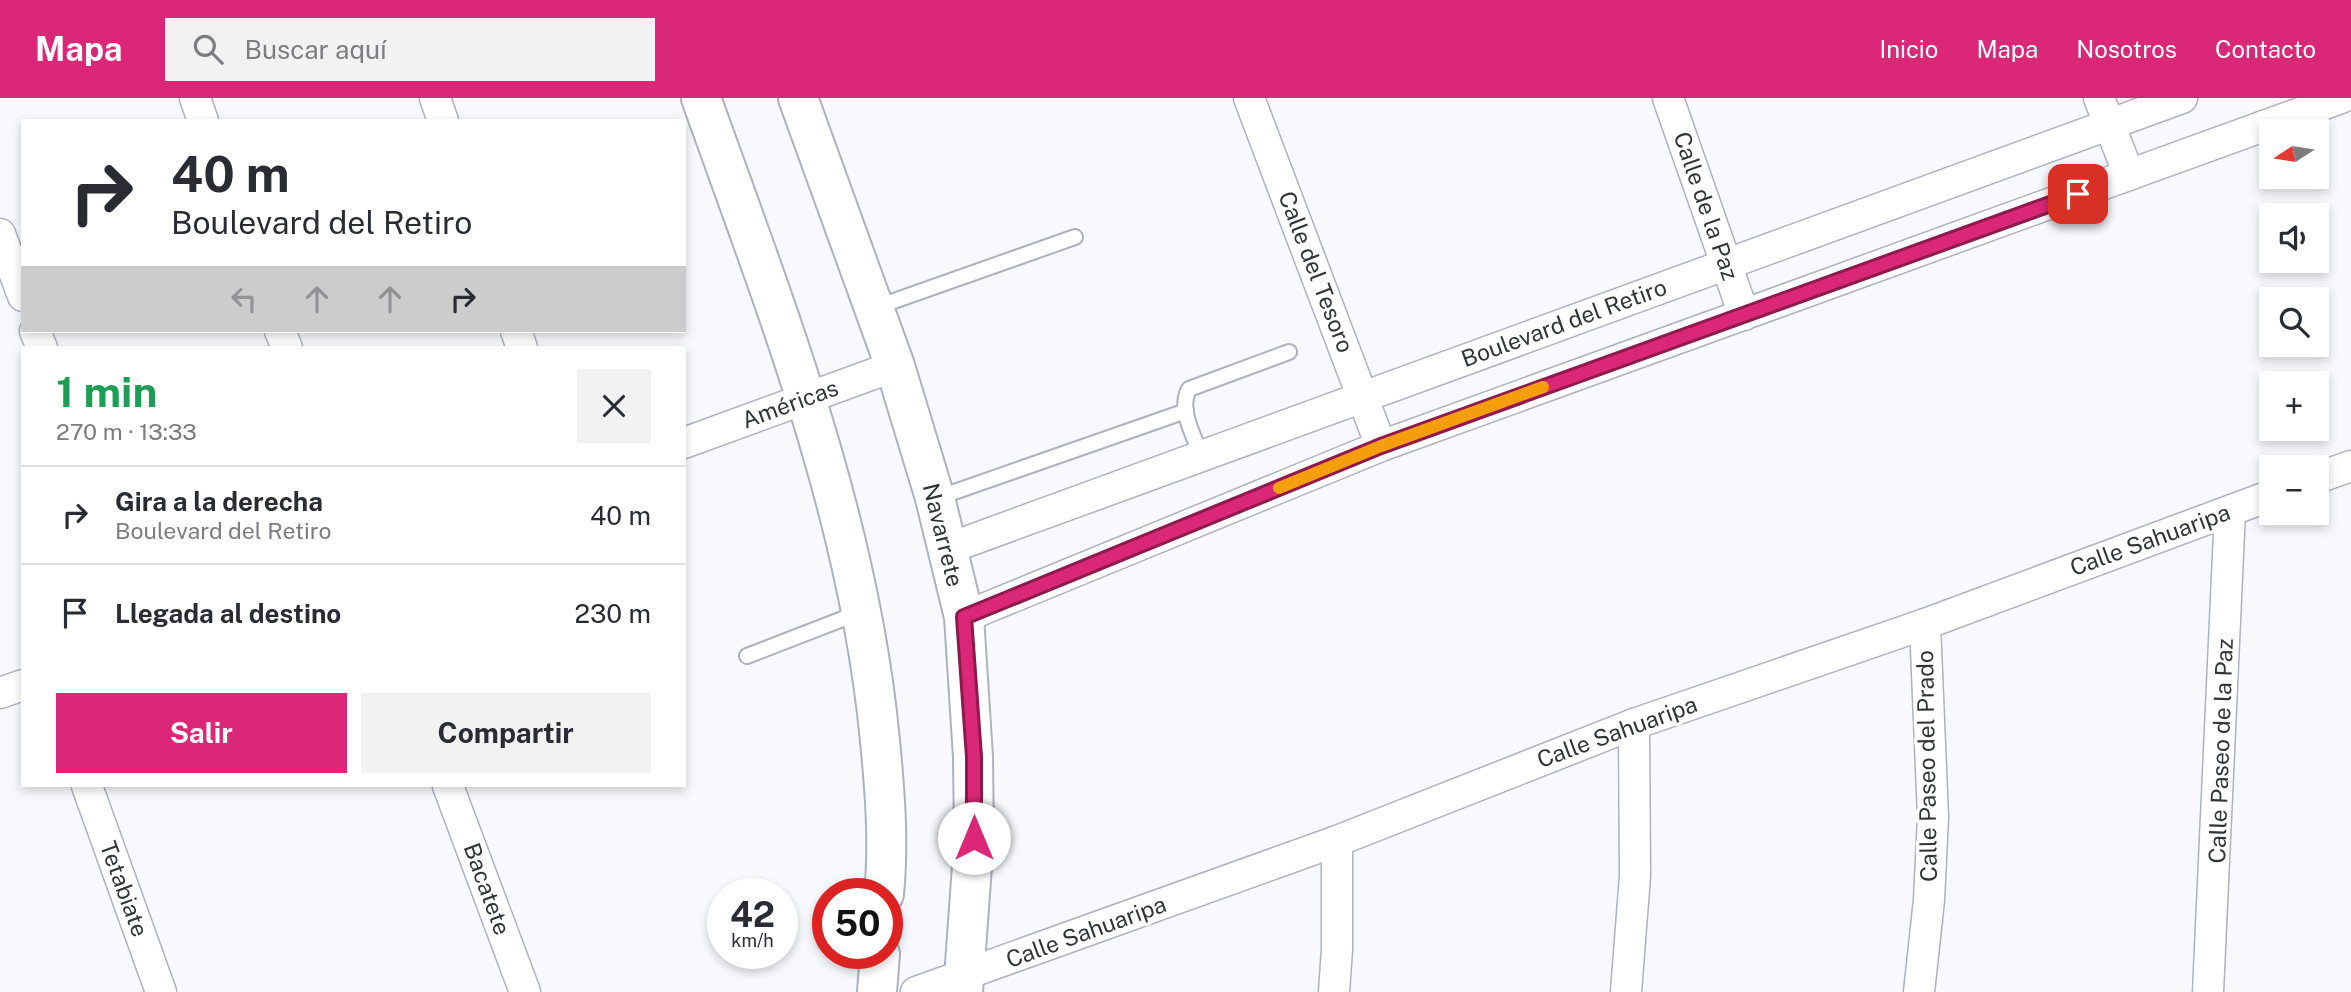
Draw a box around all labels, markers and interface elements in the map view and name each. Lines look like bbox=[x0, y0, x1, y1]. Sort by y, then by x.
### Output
search box bbox=[165, 18, 655, 81]
text: Mapa bbox=[35, 30, 123, 68]
icon: search bbox=[189, 30, 227, 68]
text: Buscar aquí bbox=[245, 34, 386, 65]
text: Inicio bbox=[1879, 35, 1938, 63]
text: Mapa bbox=[1976, 35, 2038, 63]
text: Nosotros bbox=[2076, 35, 2177, 63]
text: Contacto bbox=[2215, 35, 2316, 63]
north arrow bbox=[2259, 119, 2329, 189]
map controls bbox=[2259, 119, 2329, 525]
street label: Calle de la Paz bbox=[1668, 128, 1744, 284]
text: 40 m bbox=[171, 145, 290, 203]
icon: right bbox=[56, 147, 147, 238]
pin bbox=[2048, 164, 2108, 224]
icon: arrive bbox=[2059, 175, 2097, 213]
street label: Calle del Tesoro bbox=[1273, 187, 1360, 356]
button: sound bbox=[2259, 203, 2329, 273]
text: Boulevard del Retiro bbox=[171, 204, 472, 241]
street label: Boulevard del Retiro bbox=[1457, 273, 1670, 372]
icon: left bbox=[225, 280, 263, 318]
icon: ahead bbox=[298, 280, 336, 318]
icon: ahead bbox=[371, 280, 409, 318]
icon: right bbox=[444, 280, 482, 318]
button: search bbox=[2259, 287, 2329, 357]
text: 1 min bbox=[56, 367, 157, 416]
button: close bbox=[577, 369, 651, 443]
button: + bbox=[2259, 371, 2329, 441]
street label: Américas bbox=[738, 374, 842, 433]
text: 270 m · 13:33 bbox=[56, 418, 197, 445]
button: − bbox=[2259, 455, 2329, 525]
street label: Navarrete bbox=[918, 480, 969, 589]
text: Gira a la derecha bbox=[115, 486, 323, 517]
icon: right bbox=[56, 496, 94, 534]
street label: Calle Sahuaripa bbox=[2066, 498, 2234, 581]
text: 40 m bbox=[590, 500, 651, 531]
text: Boulevard del Retiro bbox=[115, 517, 332, 544]
icon: arrive bbox=[56, 594, 94, 632]
text: Llegada al destino bbox=[115, 598, 341, 629]
text: 230 m bbox=[575, 598, 651, 629]
street label: Calle Paseo de la Paz bbox=[2203, 638, 2238, 864]
street label: Calle Paseo del Prado bbox=[1911, 650, 1942, 882]
street label: Calle Sahuaripa bbox=[1533, 690, 1701, 773]
button: Salir bbox=[56, 693, 347, 773]
button: Compartir bbox=[361, 693, 651, 773]
position arrow bbox=[937, 801, 1011, 875]
street label: Tetabiate bbox=[95, 837, 154, 940]
street label: Bacatete bbox=[458, 839, 516, 938]
speed limit sign: 50 bbox=[812, 878, 903, 969]
street label: Calle Sahuaripa bbox=[1002, 890, 1170, 973]
text: 42 bbox=[730, 894, 775, 935]
text: km/h bbox=[731, 930, 774, 951]

